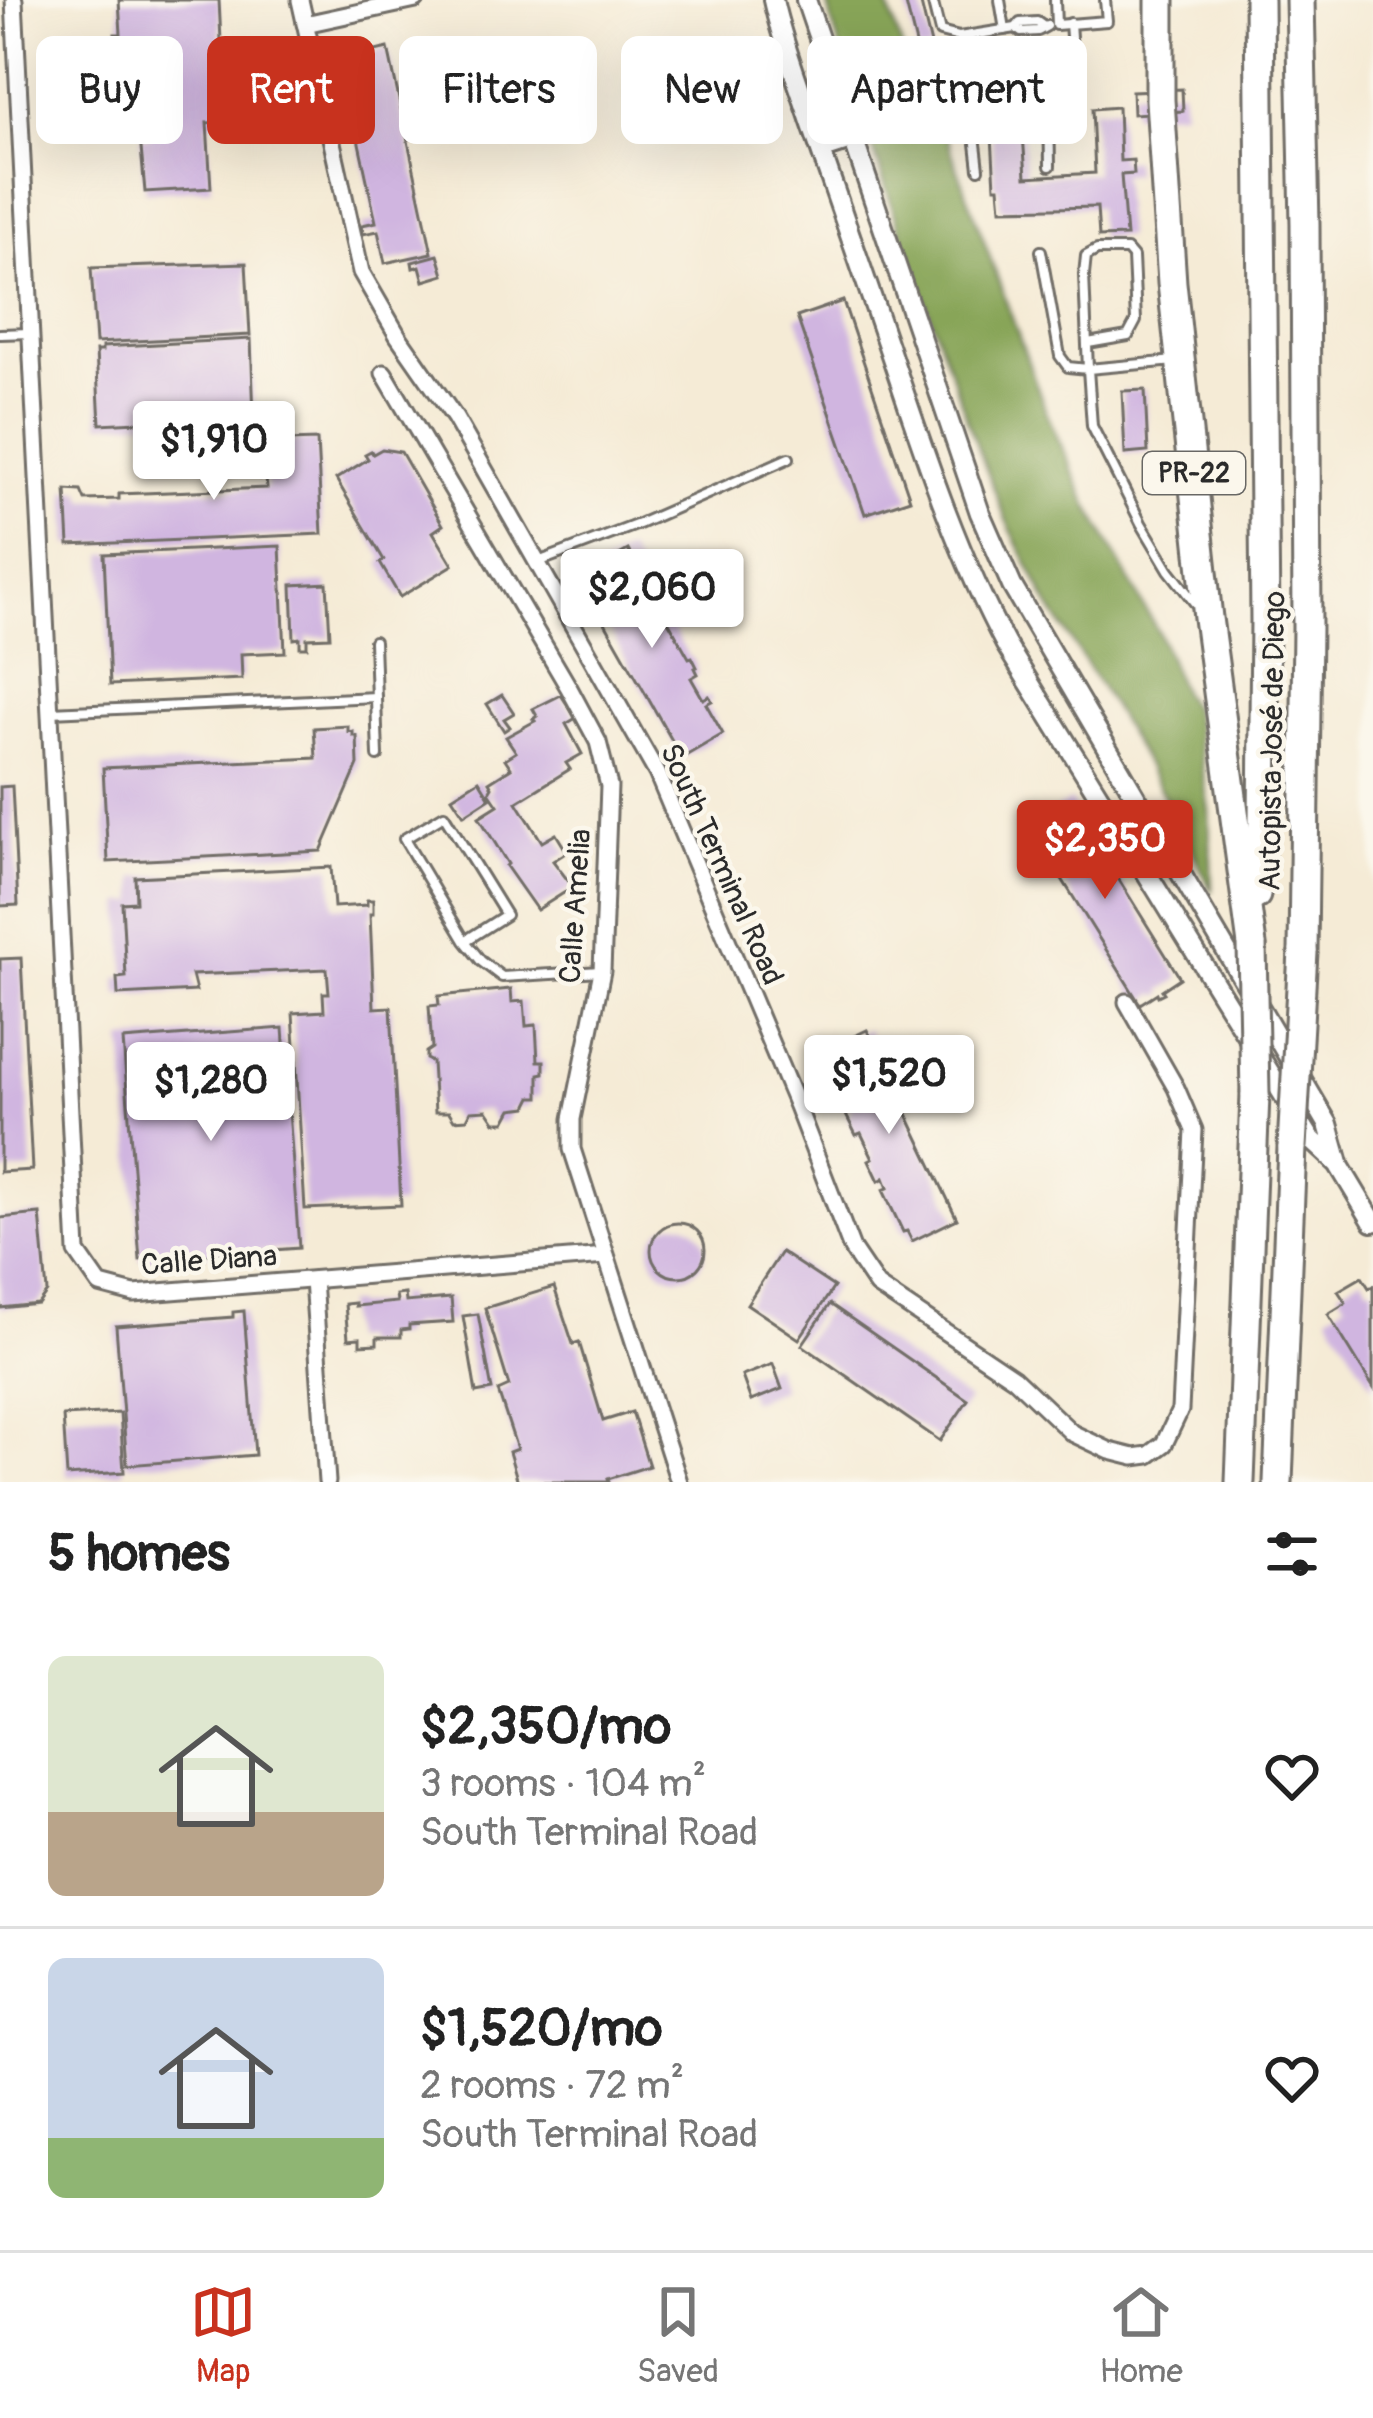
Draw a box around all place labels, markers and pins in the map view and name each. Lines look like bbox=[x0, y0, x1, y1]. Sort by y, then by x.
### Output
pin: $1,910 bbox=[116, 401, 312, 503]
pin: $2,060 bbox=[554, 549, 750, 651]
pin: $2,350 bbox=[1007, 800, 1203, 902]
pin: $1,520 bbox=[791, 1035, 987, 1137]
pin: $1,280 bbox=[113, 1042, 309, 1144]

